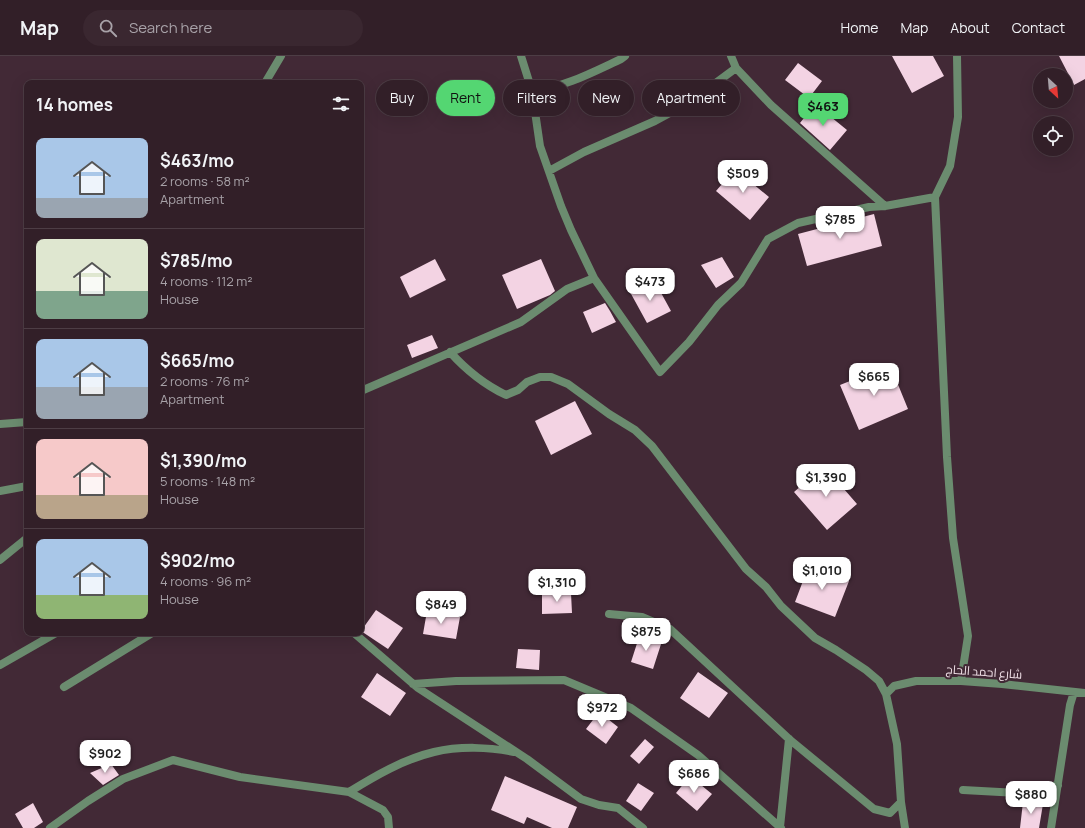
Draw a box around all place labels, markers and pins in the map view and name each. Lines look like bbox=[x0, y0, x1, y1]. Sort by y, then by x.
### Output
pin: $463 bbox=[799, 93, 847, 127]
pin: $509 bbox=[719, 160, 767, 194]
pin: $785 bbox=[816, 206, 864, 240]
pin: $473 bbox=[626, 268, 674, 302]
pin: $665 bbox=[850, 363, 898, 397]
pin: $1,390 bbox=[793, 464, 859, 498]
pin: $1,010 bbox=[789, 557, 855, 591]
pin: $1,310 bbox=[524, 569, 590, 603]
pin: $849 bbox=[417, 591, 465, 625]
pin: $875 bbox=[622, 618, 670, 652]
pin: $972 bbox=[578, 694, 626, 728]
pin: $902 bbox=[81, 740, 129, 774]
pin: $686 bbox=[670, 760, 718, 794]
pin: $880 bbox=[1007, 781, 1055, 815]

